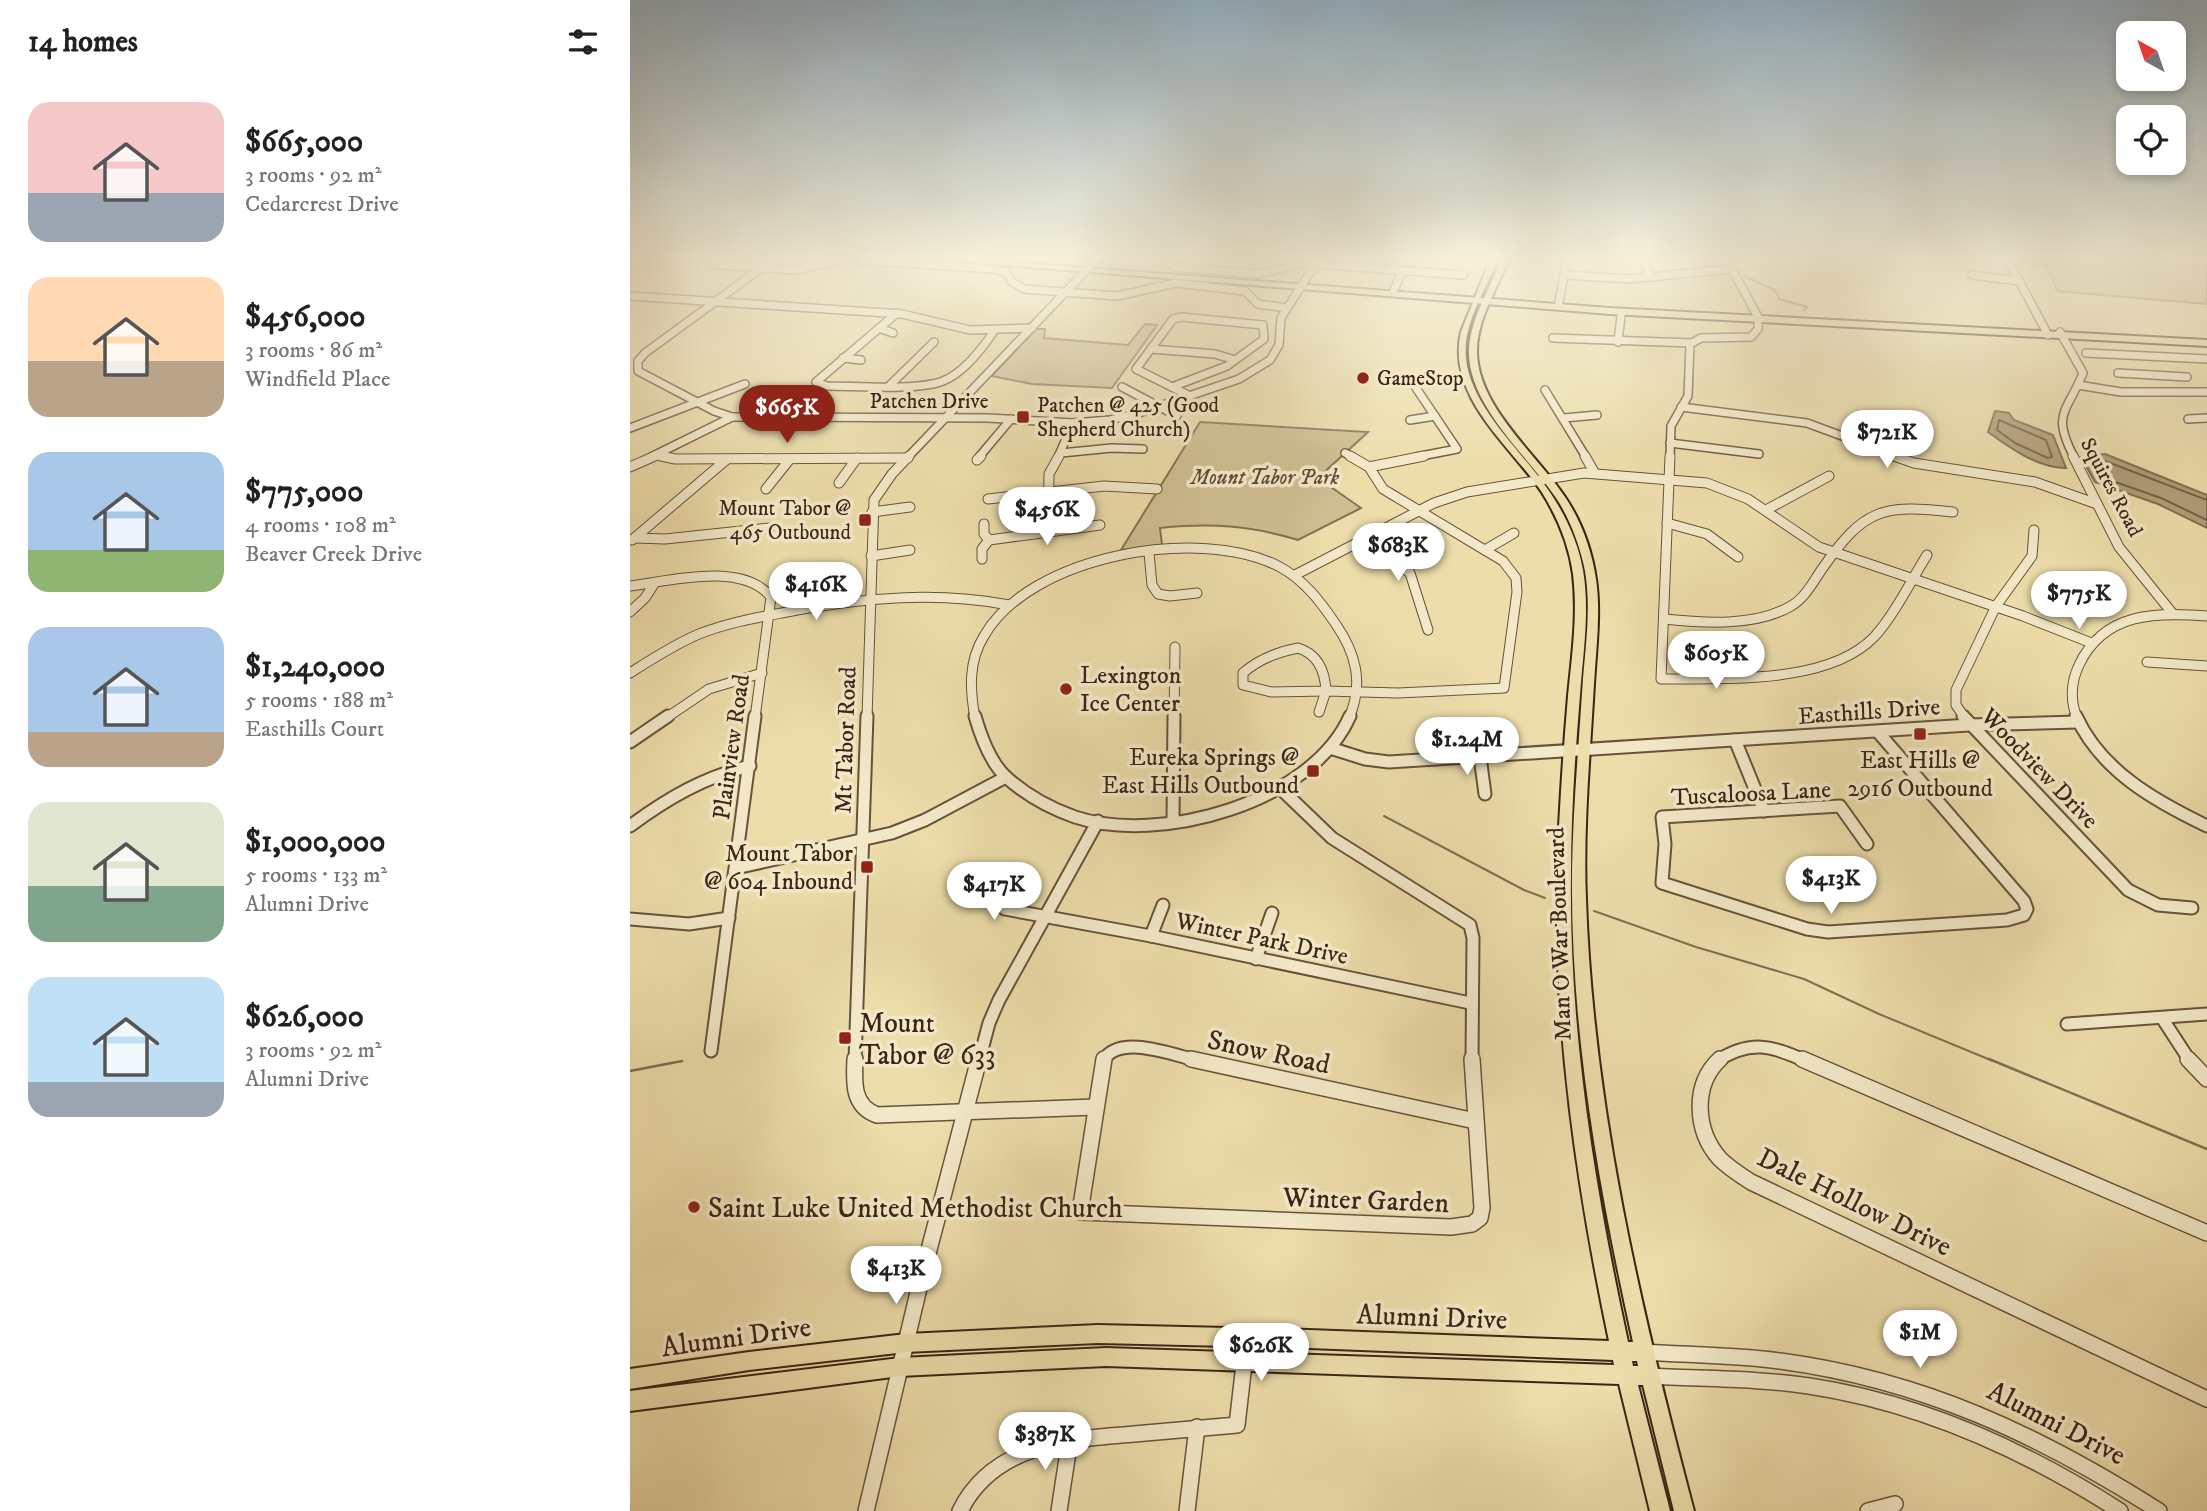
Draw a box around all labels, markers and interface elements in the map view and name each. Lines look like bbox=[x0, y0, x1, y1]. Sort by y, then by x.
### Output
north arrow bbox=[2116, 21, 2186, 91]
map controls bbox=[2116, 21, 2186, 175]
icon: filters bbox=[564, 23, 602, 61]
text: 14 homes bbox=[28, 24, 138, 61]
button: locate bbox=[2116, 105, 2186, 175]
text: $665,000 bbox=[245, 124, 363, 161]
icon: home bbox=[84, 130, 168, 214]
text: 3 rooms · 92 m² bbox=[245, 161, 382, 190]
text: Cedarcrest Drive bbox=[245, 190, 399, 219]
text: $456,000 bbox=[245, 299, 365, 336]
icon: home bbox=[84, 305, 168, 389]
text: 3 rooms · 86 m² bbox=[245, 336, 382, 365]
text: Windfield Place bbox=[245, 365, 391, 394]
place label: GameStop bbox=[1377, 366, 1464, 392]
marker: GameStop bbox=[1355, 370, 1371, 386]
pin: $665K bbox=[738, 386, 836, 445]
street label: Patchen Drive bbox=[870, 389, 989, 415]
text: $665K bbox=[755, 393, 819, 422]
place label: Patchen @ 425 (Good Shepherd Church) bbox=[1037, 393, 1220, 443]
marker: Patchen @ 425 (Good Shepherd Church) bbox=[1015, 409, 1031, 425]
pin: $721K bbox=[1838, 410, 1936, 470]
text: $721K bbox=[1857, 418, 1917, 447]
street label: Squires Road bbox=[2074, 433, 2148, 542]
park label: Mount Tabor Park bbox=[1189, 465, 1340, 491]
text: $775,000 bbox=[245, 474, 363, 511]
icon: home bbox=[84, 480, 168, 564]
pin: $456K bbox=[998, 488, 1096, 547]
text: $456K bbox=[1014, 495, 1080, 524]
place label: Mount Tabor @ 465 Outbound bbox=[718, 496, 852, 546]
text: 4 rooms · 108 m² bbox=[245, 511, 396, 540]
marker: Mount Tabor @ 465 Outbound bbox=[857, 512, 873, 528]
pin: $683K bbox=[1349, 524, 1447, 583]
text: $683K bbox=[1368, 531, 1428, 560]
text: Beaver Creek Drive bbox=[245, 540, 422, 569]
pin: $416K bbox=[767, 562, 865, 622]
text: $416K bbox=[785, 570, 847, 599]
pin: $775K bbox=[2030, 572, 2128, 631]
text: $775K bbox=[2047, 579, 2111, 608]
pin: $605K bbox=[1667, 632, 1765, 691]
text: $605K bbox=[1684, 639, 1748, 668]
text: $1,240,000 bbox=[245, 649, 385, 686]
icon: home bbox=[84, 655, 168, 739]
place label: Lexington Ice Center bbox=[1080, 661, 1182, 719]
street label: Mt Tabor Road bbox=[828, 666, 864, 814]
street label: Plainview Road bbox=[707, 672, 757, 822]
marker: Lexington Ice Center bbox=[1058, 681, 1074, 697]
text: 5 rooms · 188 m² bbox=[245, 686, 393, 715]
street label: Easthills Drive bbox=[1797, 692, 1941, 732]
street label: Woodview Drive bbox=[1973, 701, 2105, 835]
text: Easthills Court bbox=[245, 715, 384, 744]
pin: $1.24M bbox=[1410, 718, 1524, 777]
text: $1.24M bbox=[1431, 725, 1503, 754]
marker: East Hills @ 2916 Outbound bbox=[1912, 726, 1928, 742]
place label: Eureka Springs @ East Hills Outbound bbox=[1102, 743, 1299, 801]
place label: East Hills @ 2916 Outbound bbox=[1847, 746, 1993, 804]
marker: Eureka Springs @ East Hills Outbound bbox=[1305, 763, 1321, 779]
street label: Tuscaloosa Lane bbox=[1670, 775, 1832, 813]
text: $1,000,000 bbox=[245, 824, 385, 861]
street label: Man O War Boulevard bbox=[1541, 827, 1579, 1041]
icon: home bbox=[84, 830, 168, 914]
place label: Mount Tabor @ 604 Inbound bbox=[704, 839, 853, 897]
pin: $413K bbox=[1782, 856, 1880, 916]
marker: Mount Tabor @ 604 Inbound bbox=[859, 859, 875, 875]
text: 5 rooms · 133 m² bbox=[245, 861, 387, 890]
pin: $417K bbox=[945, 862, 1043, 922]
text: $413K bbox=[1802, 864, 1860, 893]
text: $417K bbox=[963, 870, 1025, 899]
text: Alumni Drive bbox=[245, 890, 369, 919]
street label: Winter Park Drive bbox=[1172, 906, 1351, 972]
text: $626,000 bbox=[245, 999, 364, 1036]
icon: home bbox=[84, 1005, 168, 1089]
place label: Mount Tabor @ 633 bbox=[859, 1006, 995, 1073]
street label: Snow Road bbox=[1204, 1022, 1333, 1083]
marker: Mount Tabor @ 633 bbox=[837, 1030, 853, 1046]
text: 3 rooms · 92 m² bbox=[245, 1036, 382, 1065]
text: Alumni Drive bbox=[245, 1065, 369, 1094]
street label: Dale Hollow Drive bbox=[1751, 1140, 1957, 1264]
street label: Winter Garden bbox=[1281, 1180, 1450, 1221]
place label: Saint Luke United Methodist Church bbox=[708, 1191, 1123, 1226]
marker: Saint Luke United Methodist Church bbox=[686, 1199, 702, 1215]
pin: $413K bbox=[847, 1246, 945, 1306]
text: $413K bbox=[867, 1254, 925, 1283]
street label: Alumni Drive bbox=[1356, 1297, 1508, 1338]
street label: Alumni Drive bbox=[659, 1310, 813, 1365]
pin: $1M bbox=[1886, 1310, 1954, 1370]
text: $1M bbox=[1899, 1318, 1941, 1347]
pin: $626K bbox=[1212, 1324, 1310, 1383]
text: $626K bbox=[1229, 1331, 1293, 1360]
street label: Alumni Drive bbox=[1981, 1373, 2131, 1473]
pin: $387K bbox=[996, 1412, 1094, 1472]
text: $387K bbox=[1015, 1420, 1075, 1449]

